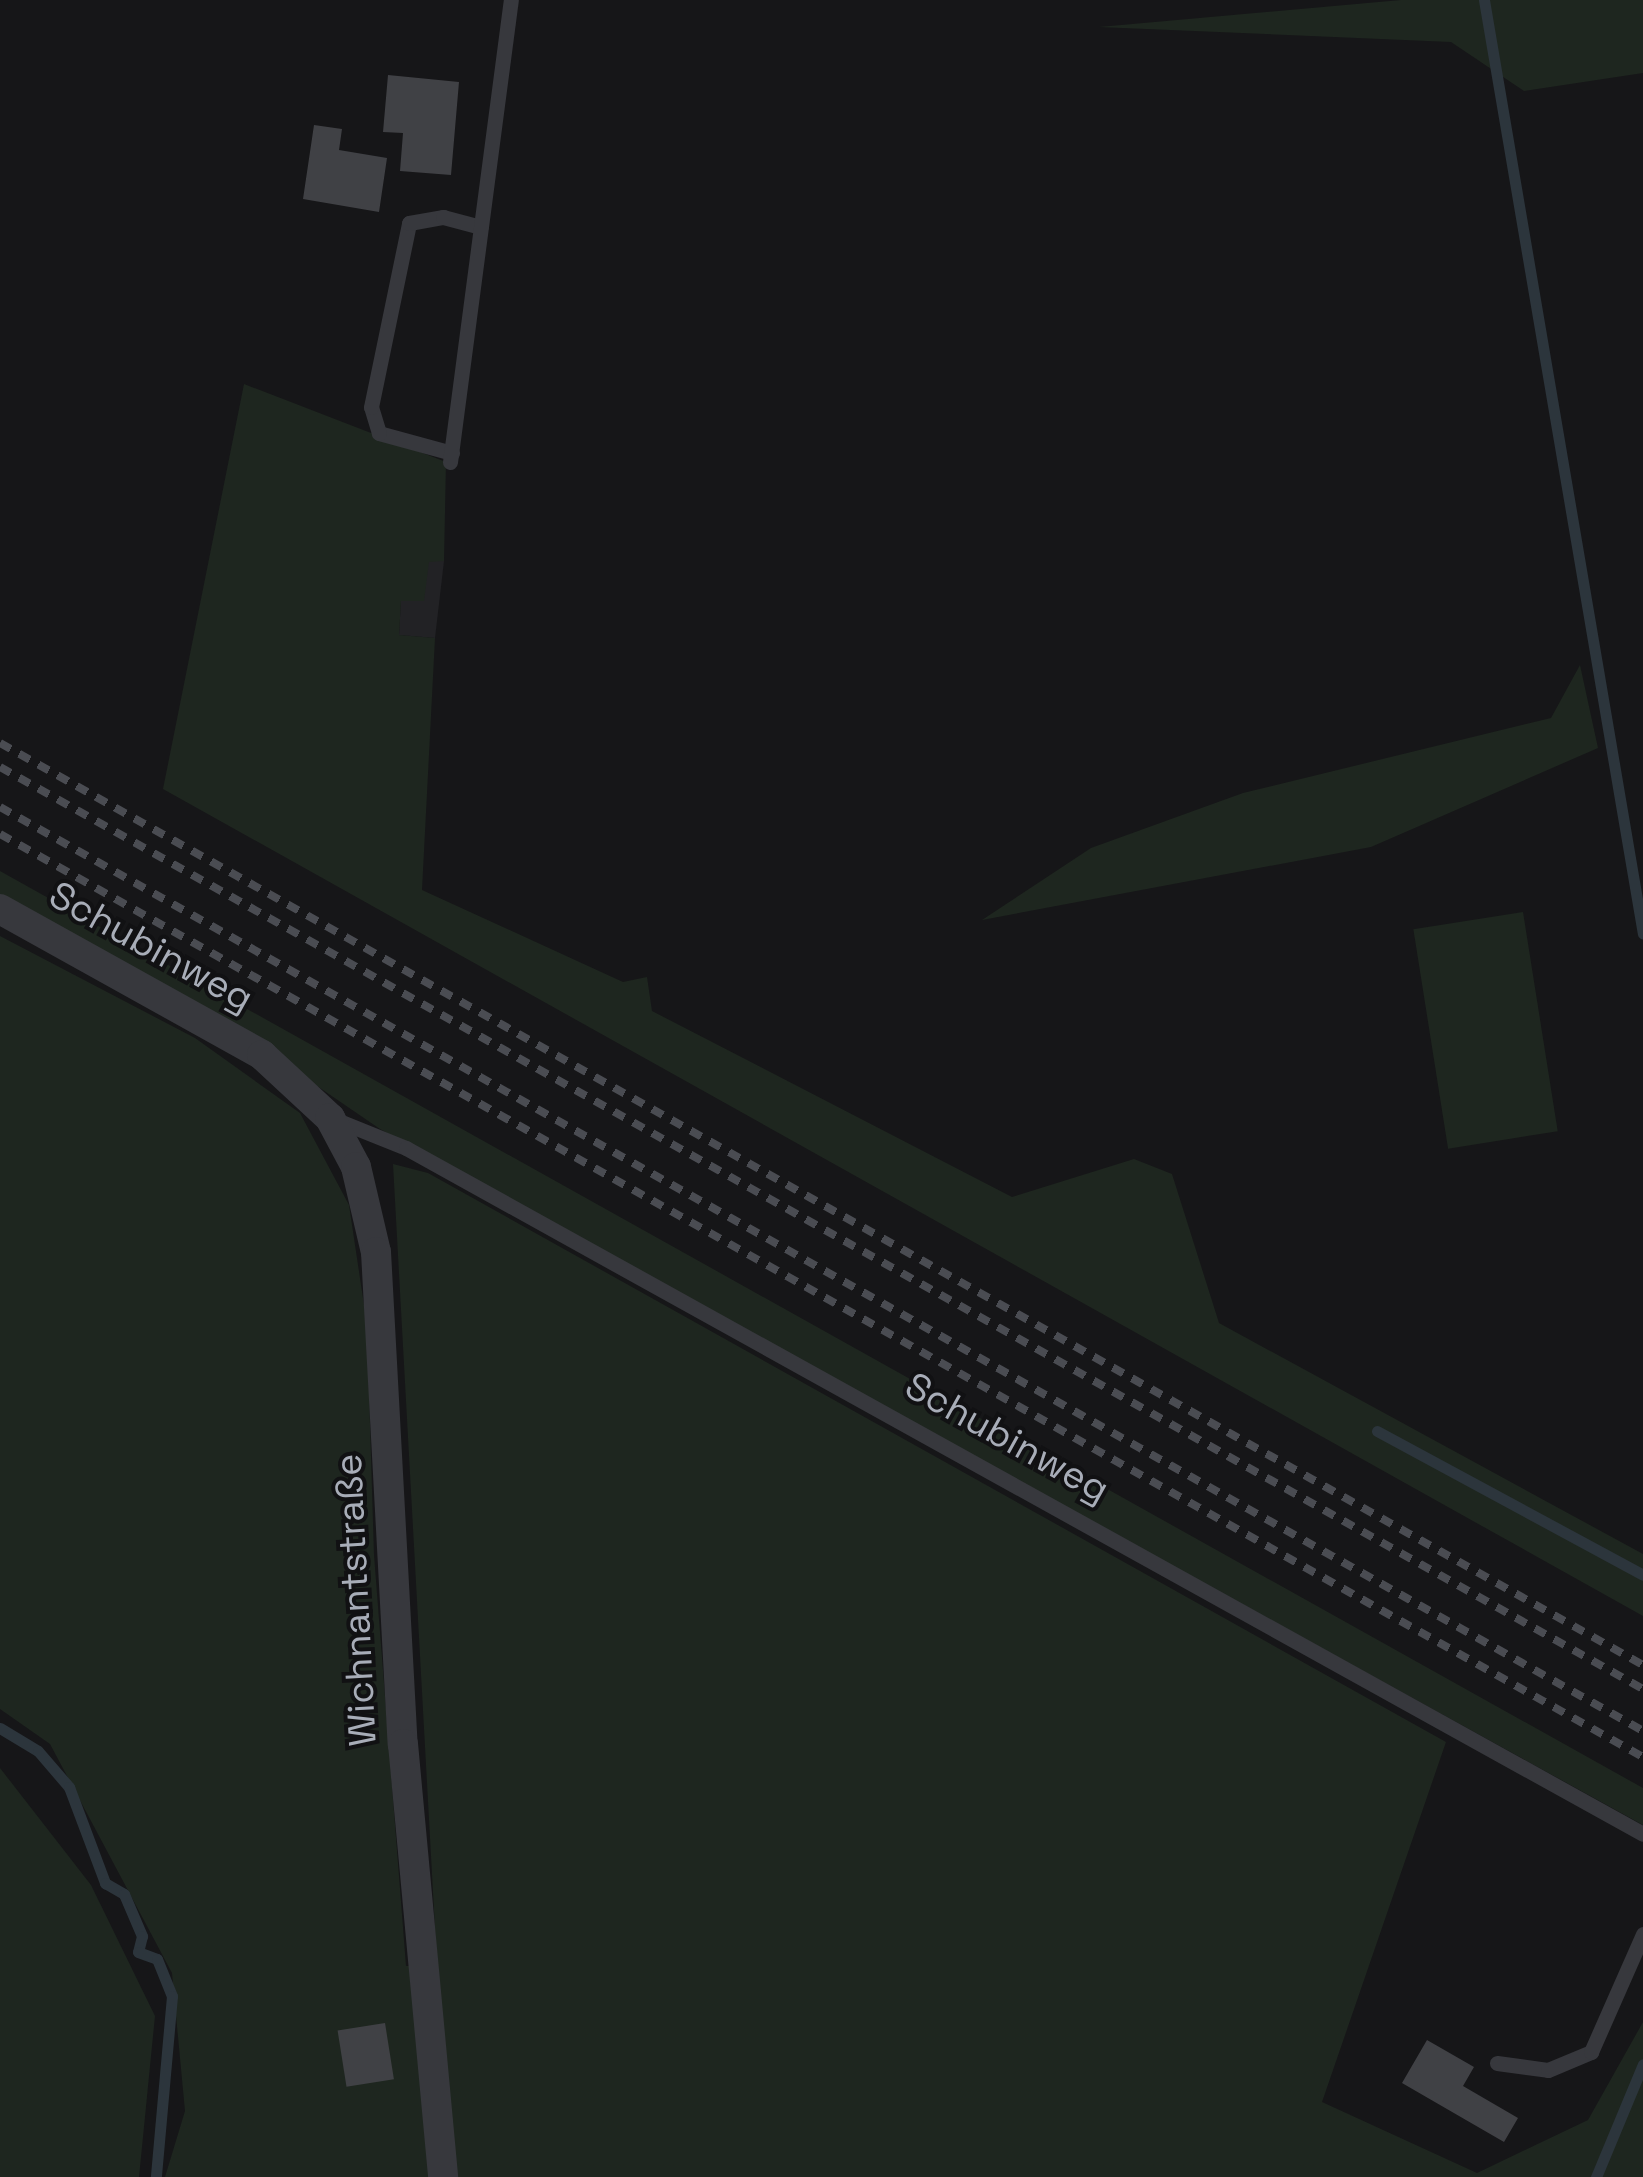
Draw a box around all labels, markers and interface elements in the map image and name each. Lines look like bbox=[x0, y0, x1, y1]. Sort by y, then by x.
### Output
street label: Schubinweg bbox=[41, 872, 261, 1022]
street label: Schubinweg bbox=[897, 1363, 1117, 1513]
street label: Wichnantstraße bbox=[326, 1453, 386, 1747]

